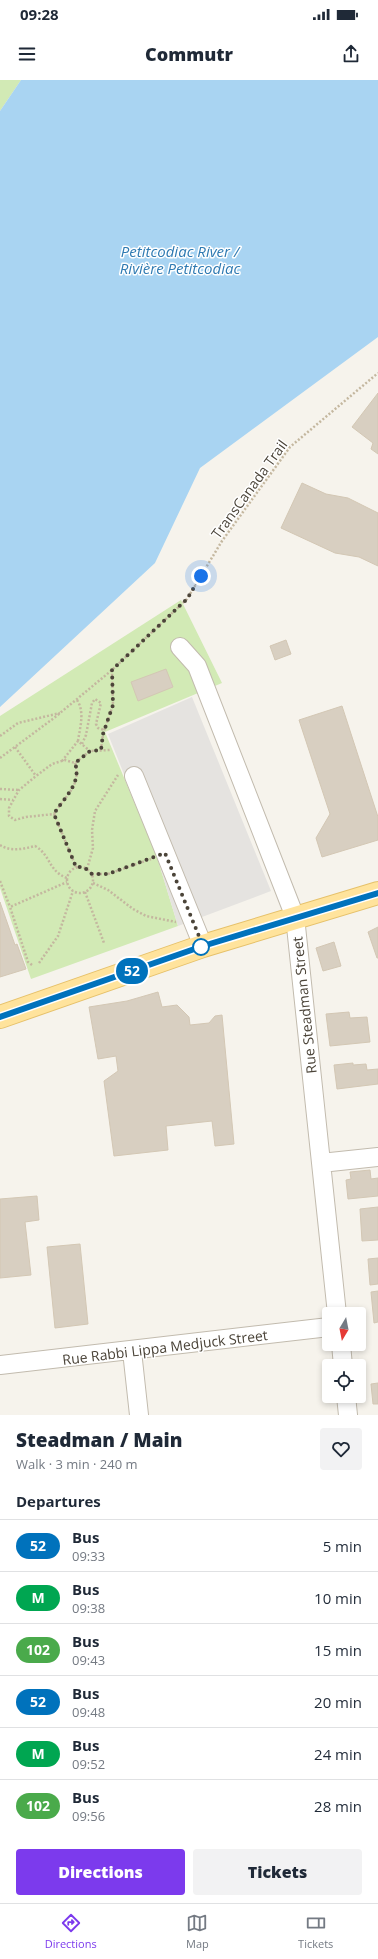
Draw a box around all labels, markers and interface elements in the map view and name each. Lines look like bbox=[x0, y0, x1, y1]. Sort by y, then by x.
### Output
text: 09:28 bbox=[20, 4, 59, 24]
text: Commutr bbox=[145, 42, 233, 66]
icon: menu bbox=[16, 43, 38, 65]
icon: share bbox=[340, 43, 362, 65]
water label: Petitcodiac River / Rivière Petitcodiac bbox=[120, 241, 241, 278]
street label: TransCanada Trail bbox=[207, 436, 291, 542]
your location bbox=[191, 566, 211, 586]
street label: Rue Steadman Street bbox=[287, 936, 321, 1074]
unlabelled marker bbox=[192, 938, 210, 956]
line badge: 52 bbox=[114, 958, 150, 984]
text: 52 bbox=[124, 961, 140, 980]
north arrow bbox=[322, 1307, 366, 1351]
map controls bbox=[322, 1307, 366, 1403]
street label: Rue Rabbi Lippa Medjuck Street bbox=[61, 1325, 269, 1369]
button: locate bbox=[322, 1359, 366, 1403]
text: Steadman / Main bbox=[16, 1427, 182, 1453]
button: heart bbox=[320, 1428, 362, 1470]
text: Walk · 3 min · 240 m bbox=[16, 1455, 138, 1473]
text: Departures bbox=[16, 1491, 101, 1511]
text: Bus bbox=[72, 1527, 99, 1547]
text: 52 bbox=[30, 1536, 46, 1555]
text: 5 min bbox=[323, 1536, 362, 1556]
text: 09:33 bbox=[72, 1547, 105, 1565]
text: Bus bbox=[72, 1579, 99, 1599]
text: M bbox=[31, 1588, 45, 1607]
text: 10 min bbox=[314, 1588, 362, 1608]
text: 09:38 bbox=[72, 1599, 105, 1617]
text: Bus bbox=[72, 1631, 99, 1651]
text: 102 bbox=[26, 1640, 50, 1659]
text: 15 min bbox=[314, 1640, 362, 1660]
text: 09:43 bbox=[72, 1651, 105, 1669]
text: Bus bbox=[72, 1683, 99, 1703]
text: 52 bbox=[30, 1692, 46, 1711]
text: 20 min bbox=[314, 1692, 362, 1712]
text: 09:48 bbox=[72, 1703, 105, 1721]
text: Bus bbox=[72, 1735, 99, 1755]
text: M bbox=[31, 1744, 45, 1763]
text: 24 min bbox=[314, 1744, 362, 1764]
text: 09:52 bbox=[72, 1755, 105, 1773]
text: Bus bbox=[72, 1787, 99, 1807]
text: 102 bbox=[26, 1796, 50, 1815]
text: 28 min bbox=[314, 1796, 362, 1816]
text: 09:56 bbox=[72, 1807, 105, 1825]
button: Directions bbox=[16, 1849, 185, 1895]
button: Tickets bbox=[193, 1849, 362, 1895]
tab: Directions bbox=[45, 1912, 97, 1951]
tab: Map bbox=[186, 1912, 209, 1951]
tab: Tickets bbox=[298, 1912, 333, 1951]

